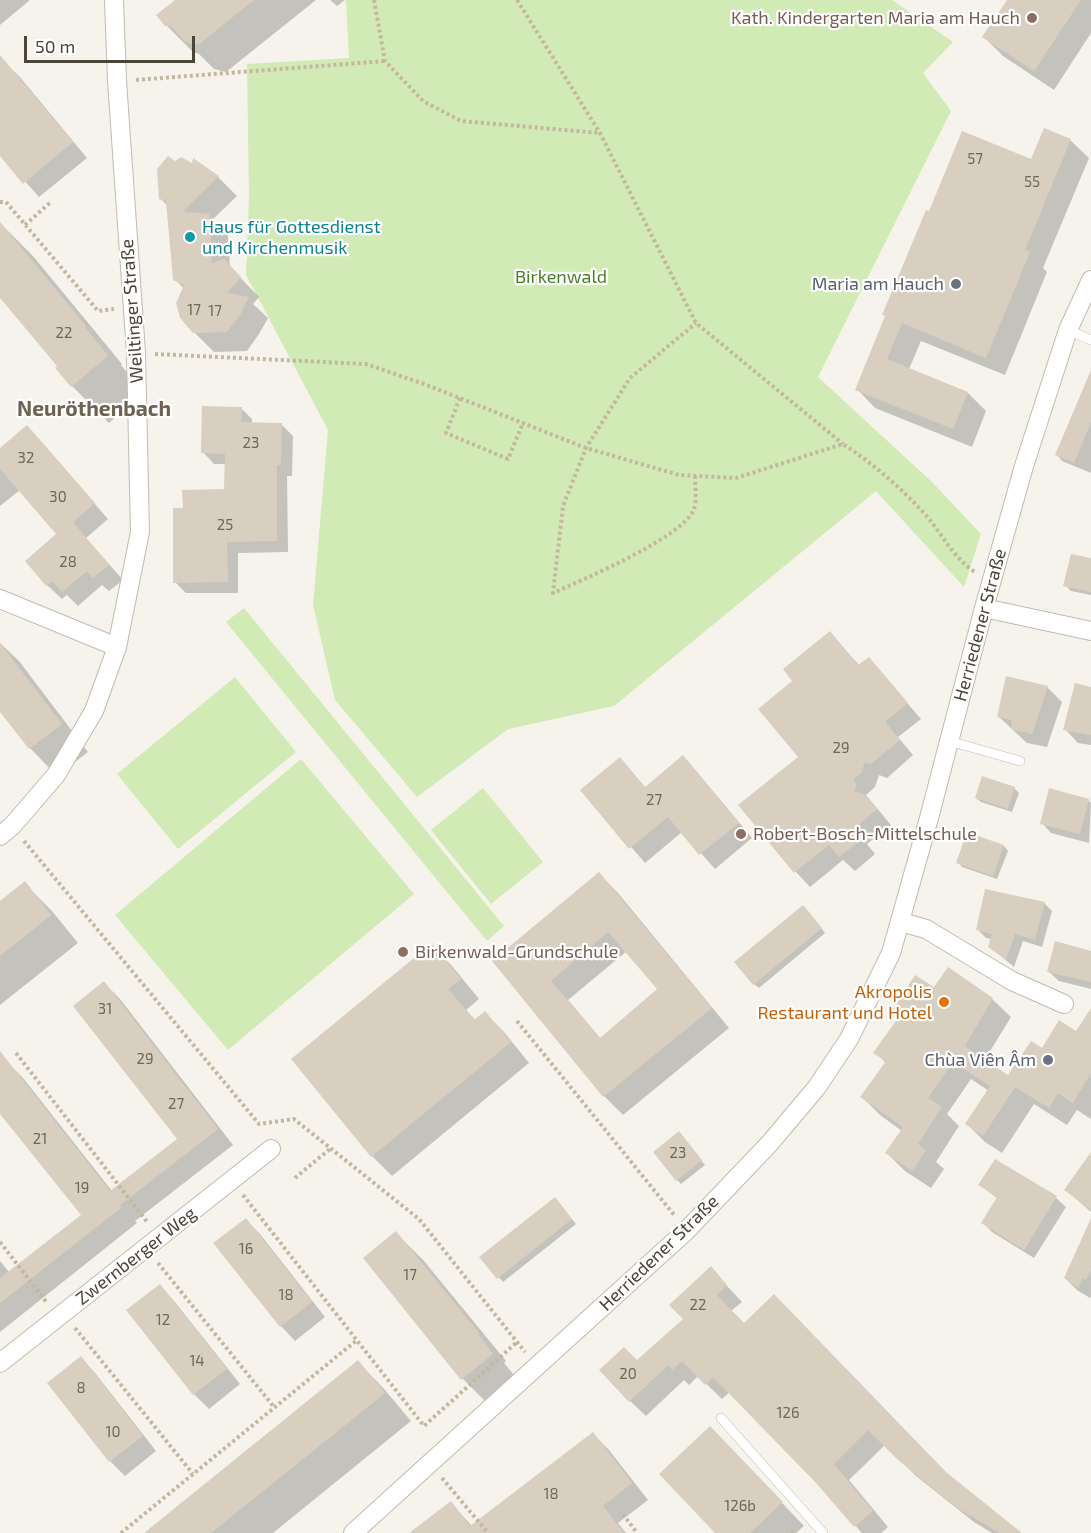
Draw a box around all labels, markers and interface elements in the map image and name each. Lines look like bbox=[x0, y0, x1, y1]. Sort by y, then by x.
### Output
place label: Kath. Kindergarten Maria am Hauch bbox=[731, 7, 1020, 29]
marker: Kath. Kindergarten Maria am Hauch bbox=[1025, 11, 1039, 25]
scale bar bbox=[27, 24, 198, 62]
text: 50 m bbox=[35, 35, 75, 57]
house number: 57 bbox=[967, 150, 983, 168]
house number: 55 bbox=[1024, 173, 1040, 191]
place label: Haus für Gottesdienst und Kirchenmusik bbox=[202, 216, 381, 258]
marker: Haus für Gottesdienst und Kirchenmusik bbox=[183, 230, 197, 244]
street label: Weiltinger Straße bbox=[116, 238, 148, 384]
park label: Birkenwald bbox=[515, 266, 607, 288]
place label: Maria am Hauch bbox=[812, 273, 944, 295]
marker: Maria am Hauch bbox=[949, 277, 963, 291]
house number: 17 bbox=[187, 301, 201, 319]
house number: 17 bbox=[208, 302, 222, 320]
house number: 22 bbox=[56, 324, 72, 342]
district label: Neuröthenbach bbox=[17, 396, 171, 422]
house number: 23 bbox=[243, 434, 259, 452]
house number: 32 bbox=[18, 449, 34, 467]
house number: 30 bbox=[49, 488, 67, 506]
house number: 25 bbox=[217, 516, 233, 534]
street label: Herriedener Straße bbox=[949, 546, 1011, 704]
house number: 28 bbox=[59, 553, 77, 571]
house number: 29 bbox=[832, 739, 850, 757]
house number: 27 bbox=[646, 791, 662, 809]
place label: Robert-Bosch-Mittelschule bbox=[753, 823, 977, 845]
marker: Robert-Bosch-Mittelschule bbox=[734, 827, 748, 841]
place label: Birkenwald-Grundschule bbox=[415, 941, 618, 963]
marker: Birkenwald-Grundschule bbox=[396, 945, 410, 959]
place label: Akropolis Restaurant und Hotel bbox=[758, 981, 932, 1024]
marker: Akropolis Restaurant und Hotel bbox=[937, 995, 951, 1009]
house number: 31 bbox=[98, 1000, 112, 1018]
place label: Chùa Viên Âm bbox=[925, 1049, 1036, 1071]
house number: 29 bbox=[136, 1050, 154, 1068]
marker: Chùa Viên Âm bbox=[1041, 1053, 1055, 1067]
house number: 27 bbox=[168, 1095, 184, 1113]
house number: 21 bbox=[33, 1130, 47, 1148]
house number: 23 bbox=[670, 1144, 686, 1162]
house number: 19 bbox=[75, 1179, 89, 1197]
street label: Herriedener Straße bbox=[595, 1191, 723, 1315]
street label: Zwernberger Weg bbox=[72, 1202, 200, 1310]
house number: 16 bbox=[239, 1240, 253, 1258]
house number: 17 bbox=[403, 1266, 417, 1284]
house number: 18 bbox=[278, 1286, 294, 1304]
house number: 22 bbox=[690, 1296, 706, 1314]
house number: 12 bbox=[156, 1311, 170, 1329]
house number: 14 bbox=[189, 1352, 205, 1370]
house number: 20 bbox=[619, 1365, 637, 1383]
house number: 8 bbox=[76, 1379, 86, 1397]
house number: 126 bbox=[777, 1404, 799, 1422]
house number: 10 bbox=[105, 1423, 121, 1441]
house number: 18 bbox=[543, 1485, 559, 1503]
house number: 126b bbox=[724, 1497, 756, 1515]

